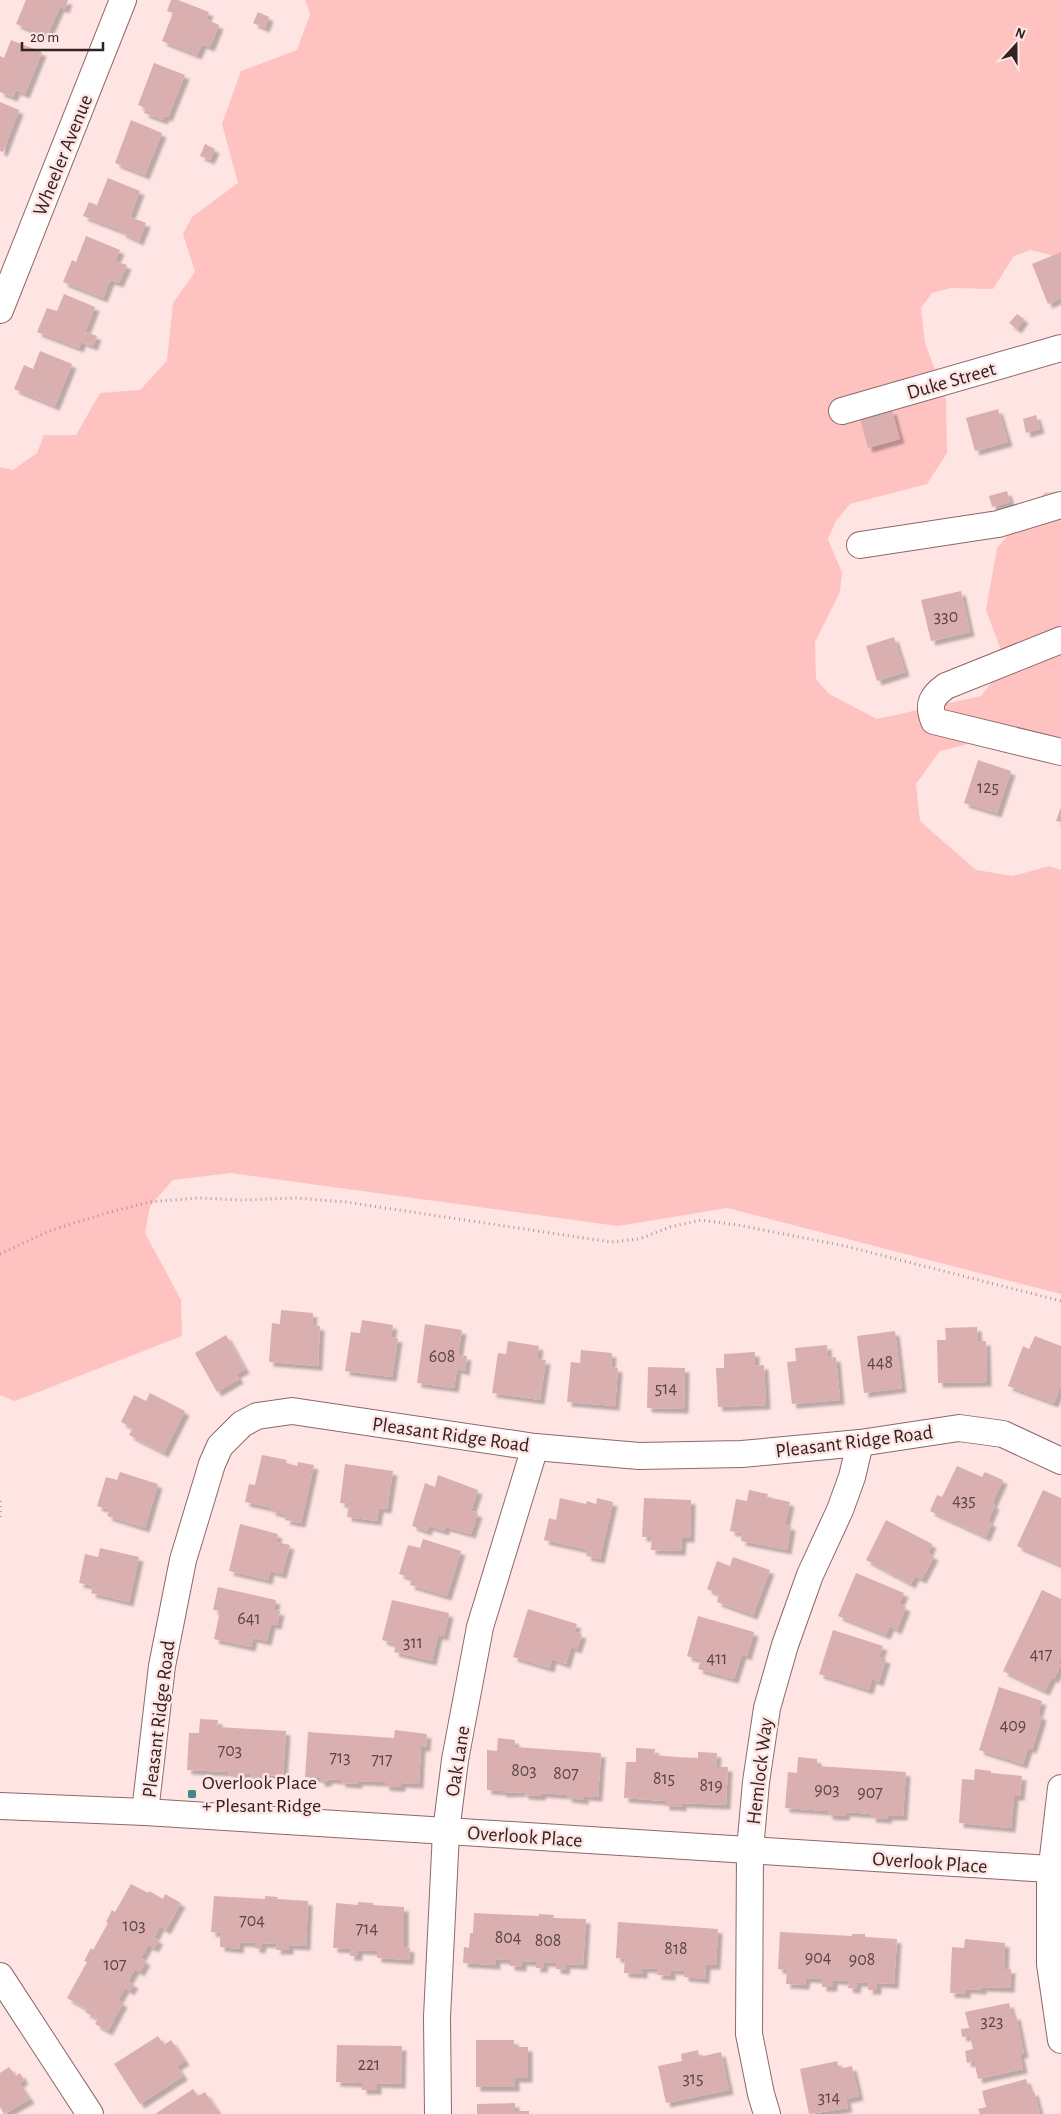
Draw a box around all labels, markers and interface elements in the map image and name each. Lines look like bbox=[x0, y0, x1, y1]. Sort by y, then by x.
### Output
scale bar bbox=[22, 20, 104, 52]
north arrow bbox=[991, 20, 1041, 70]
text: N bbox=[1013, 26, 1027, 42]
text: 20 m bbox=[30, 30, 59, 45]
street label: Wheeler Avenue bbox=[30, 92, 96, 219]
street label: Duke Street bbox=[905, 359, 999, 403]
house number: 330 bbox=[934, 608, 958, 626]
house number: 125 bbox=[977, 779, 999, 797]
house number: 608 bbox=[429, 1348, 455, 1366]
house number: 448 bbox=[867, 1354, 893, 1372]
house number: 514 bbox=[655, 1380, 678, 1398]
street label: Pleasant Ridge Road bbox=[371, 1414, 531, 1456]
street label: Pleasant Ridge Road bbox=[774, 1422, 934, 1462]
house number: 435 bbox=[952, 1492, 976, 1510]
house number: 641 bbox=[237, 1610, 261, 1628]
house number: 311 bbox=[403, 1634, 423, 1652]
street label: Pleasant Ridge Road bbox=[139, 1639, 179, 1799]
house number: 417 bbox=[1030, 1646, 1052, 1664]
house number: 411 bbox=[706, 1650, 728, 1668]
street label: Hemlock Way bbox=[744, 1716, 777, 1826]
house number: 409 bbox=[1000, 1717, 1026, 1735]
street label: Oak Lane bbox=[443, 1724, 473, 1798]
house number: 703 bbox=[218, 1742, 242, 1760]
house number: 713 bbox=[329, 1749, 351, 1767]
house number: 717 bbox=[371, 1751, 393, 1769]
house number: 803 bbox=[511, 1762, 537, 1780]
house number: 807 bbox=[553, 1765, 579, 1783]
house number: 815 bbox=[653, 1770, 675, 1788]
place label: Overlook Place + Plesant Ridge bbox=[202, 1773, 321, 1816]
house number: 819 bbox=[699, 1777, 723, 1795]
house number: 903 bbox=[814, 1781, 840, 1799]
house number: 907 bbox=[857, 1784, 883, 1802]
marker: Overlook Place + Plesant Ridge bbox=[186, 1788, 198, 1800]
street label: Overlook Place bbox=[467, 1823, 583, 1851]
street label: Overlook Place bbox=[872, 1849, 988, 1877]
house number: 704 bbox=[239, 1912, 265, 1930]
house number: 103 bbox=[122, 1917, 146, 1935]
house number: 714 bbox=[356, 1920, 379, 1938]
house number: 804 bbox=[495, 1929, 522, 1947]
house number: 808 bbox=[535, 1932, 561, 1950]
house number: 818 bbox=[664, 1940, 688, 1958]
house number: 904 bbox=[805, 1949, 832, 1967]
house number: 908 bbox=[849, 1951, 875, 1969]
house number: 107 bbox=[103, 1956, 127, 1974]
house number: 323 bbox=[980, 2013, 1004, 2031]
house number: 221 bbox=[358, 2056, 380, 2074]
house number: 315 bbox=[682, 2070, 704, 2088]
house number: 314 bbox=[818, 2089, 840, 2107]

